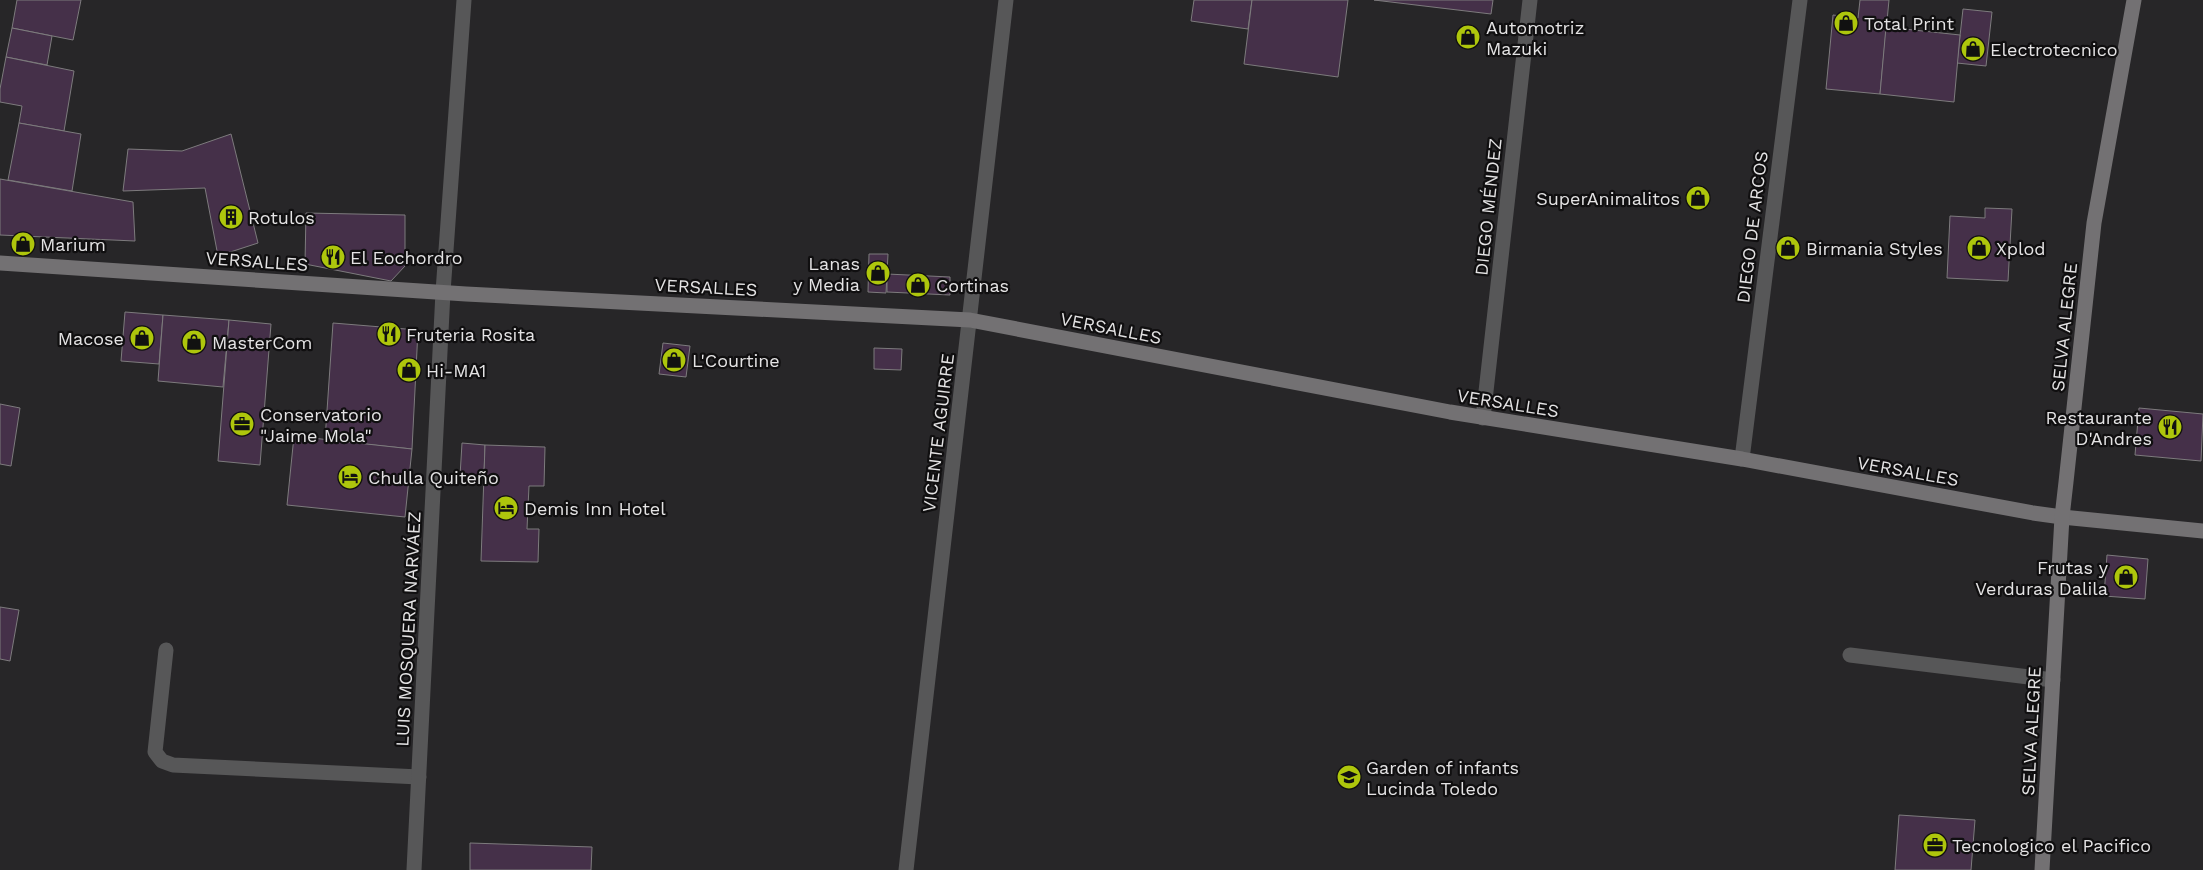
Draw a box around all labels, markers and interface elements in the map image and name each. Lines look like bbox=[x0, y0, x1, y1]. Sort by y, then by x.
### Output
shop icon: Total Print bbox=[1833, 10, 1859, 36]
place label: Total Print bbox=[1864, 13, 1954, 34]
place label: Automotriz Mazuki bbox=[1486, 17, 1584, 59]
shop icon: Automotriz Mazuki bbox=[1455, 24, 1481, 50]
shop icon: Electrotecnico bbox=[1960, 36, 1986, 62]
place label: Electrotecnico bbox=[1990, 39, 2118, 60]
street label: DIEGO MÉNDEZ bbox=[1470, 137, 1506, 277]
street label: DIEGO DE ARCOS bbox=[1732, 150, 1772, 304]
shop icon: SuperAnimalitos bbox=[1685, 185, 1711, 211]
place label: SuperAnimalitos bbox=[1536, 188, 1680, 209]
building icon: Rotulos bbox=[218, 204, 244, 230]
place label: Rotulos bbox=[248, 207, 315, 228]
shop icon: Marium bbox=[10, 231, 36, 257]
place label: Marium bbox=[40, 234, 106, 255]
shop icon: Birmania Styles bbox=[1775, 235, 1801, 261]
shop icon: Xplod bbox=[1966, 235, 1992, 261]
place label: Birmania Styles bbox=[1806, 238, 1943, 259]
place label: Xplod bbox=[1996, 238, 2046, 259]
restaurant icon: El Eochordro bbox=[320, 244, 346, 270]
street label: VERSALLES bbox=[205, 247, 309, 275]
place label: El Eochordro bbox=[350, 247, 463, 268]
place label: Lanas y Media bbox=[793, 253, 860, 295]
shop icon: Lanas y Media bbox=[865, 260, 891, 286]
street label: SELVA ALEGRE bbox=[2047, 262, 2081, 392]
shop icon: Cortinas bbox=[905, 272, 931, 298]
street label: VERSALLES bbox=[654, 274, 758, 300]
place label: Cortinas bbox=[936, 275, 1009, 296]
street label: VERSALLES bbox=[1058, 308, 1164, 348]
restaurant icon: Fruteria Rosita bbox=[376, 321, 402, 347]
place label: Fruteria Rosita bbox=[406, 324, 535, 345]
shop icon: Macose bbox=[129, 325, 155, 351]
place label: Macose bbox=[58, 328, 124, 349]
shop icon: MasterCom bbox=[181, 329, 207, 355]
place label: MasterCom bbox=[212, 332, 313, 353]
shop icon: L'Courtine bbox=[661, 347, 687, 373]
place label: L'Courtine bbox=[692, 350, 780, 371]
street label: VICENTE AGUIRRE bbox=[918, 352, 958, 514]
shop icon: Hi-MA1 bbox=[396, 357, 422, 383]
place label: Hi-MA1 bbox=[426, 360, 486, 381]
street label: VERSALLES bbox=[1456, 385, 1560, 421]
place label: Conservatorio "Jaime Mola" bbox=[260, 404, 382, 446]
place label: Restaurante D'Andres bbox=[2045, 407, 2152, 449]
office icon: Conservatorio "Jaime Mola" bbox=[229, 411, 255, 437]
restaurant icon: Restaurante D'Andres bbox=[2157, 414, 2183, 440]
street label: VERSALLES bbox=[1855, 452, 1961, 490]
hotel icon: Chulla Quiteño bbox=[337, 464, 363, 490]
place label: Chulla Quiteño bbox=[368, 467, 499, 488]
hotel icon: Demis Inn Hotel bbox=[493, 495, 519, 521]
place label: Demis Inn Hotel bbox=[524, 498, 666, 519]
street label: LUIS MOSQUERA NARVÁEZ bbox=[391, 511, 425, 747]
place label: Frutas y Verduras Dalila bbox=[1975, 557, 2109, 599]
shop icon: Frutas y Verduras Dalila bbox=[2113, 564, 2139, 590]
street label: SELVA ALEGRE bbox=[2017, 666, 2045, 796]
place label: Garden of infants Lucinda Toledo bbox=[1366, 757, 1519, 799]
school or university icon: Garden of infants Lucinda Toledo bbox=[1336, 764, 1362, 790]
office icon: Tecnologico el Pacifico bbox=[1922, 832, 1948, 858]
place label: Tecnologico el Pacifico bbox=[1952, 835, 2151, 856]

